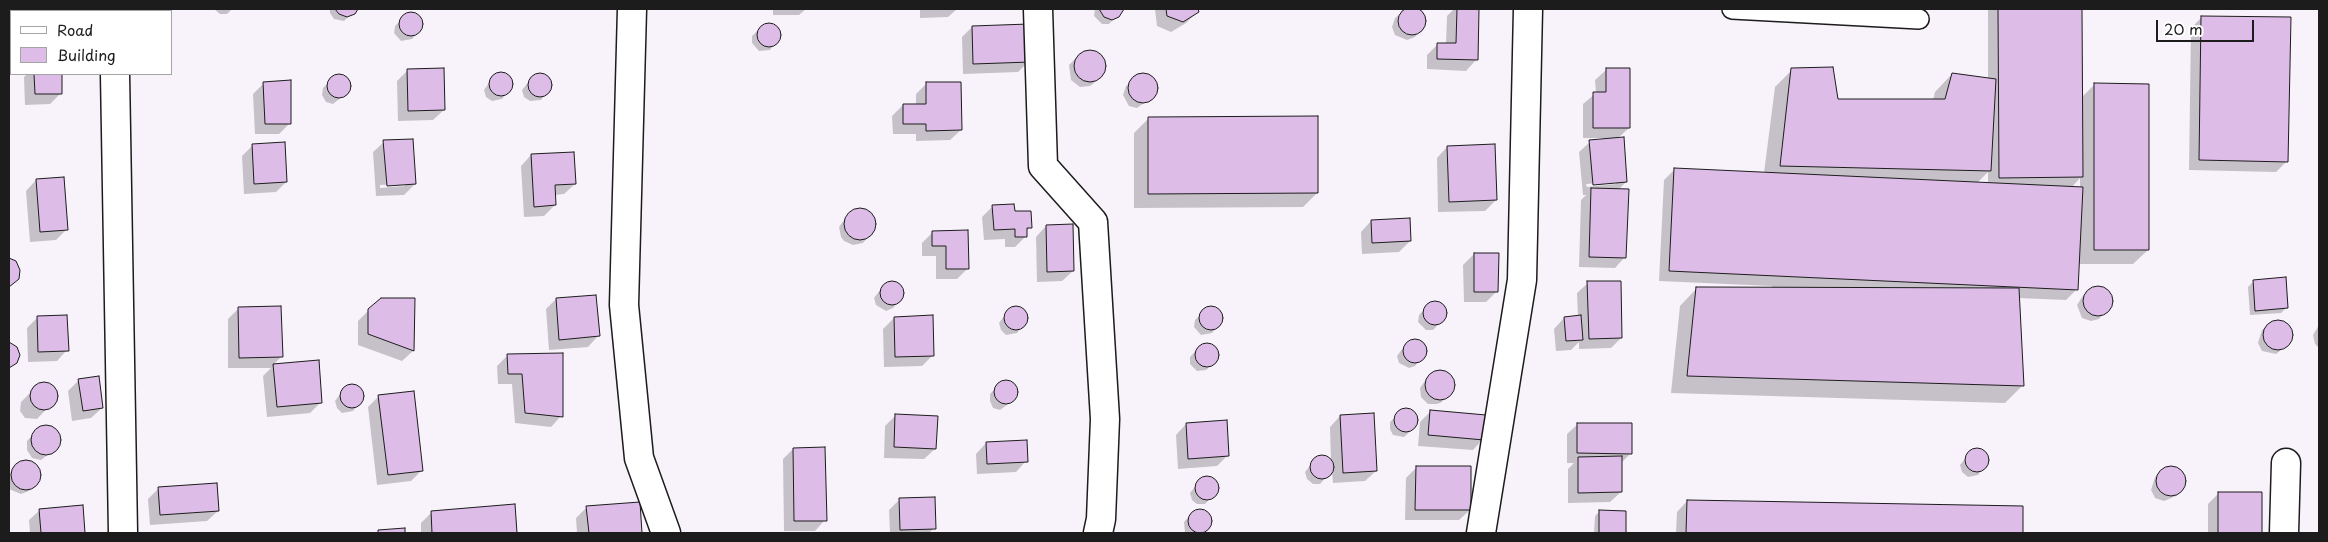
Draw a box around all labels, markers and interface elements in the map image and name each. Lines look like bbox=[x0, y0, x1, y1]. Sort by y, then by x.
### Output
legend bbox=[10, 10, 172, 75]
scale bar bbox=[2158, 10, 2256, 42]
text: 20 m bbox=[2164, 17, 2203, 40]
text: Road bbox=[57, 18, 93, 41]
text: Building bbox=[57, 43, 116, 66]

